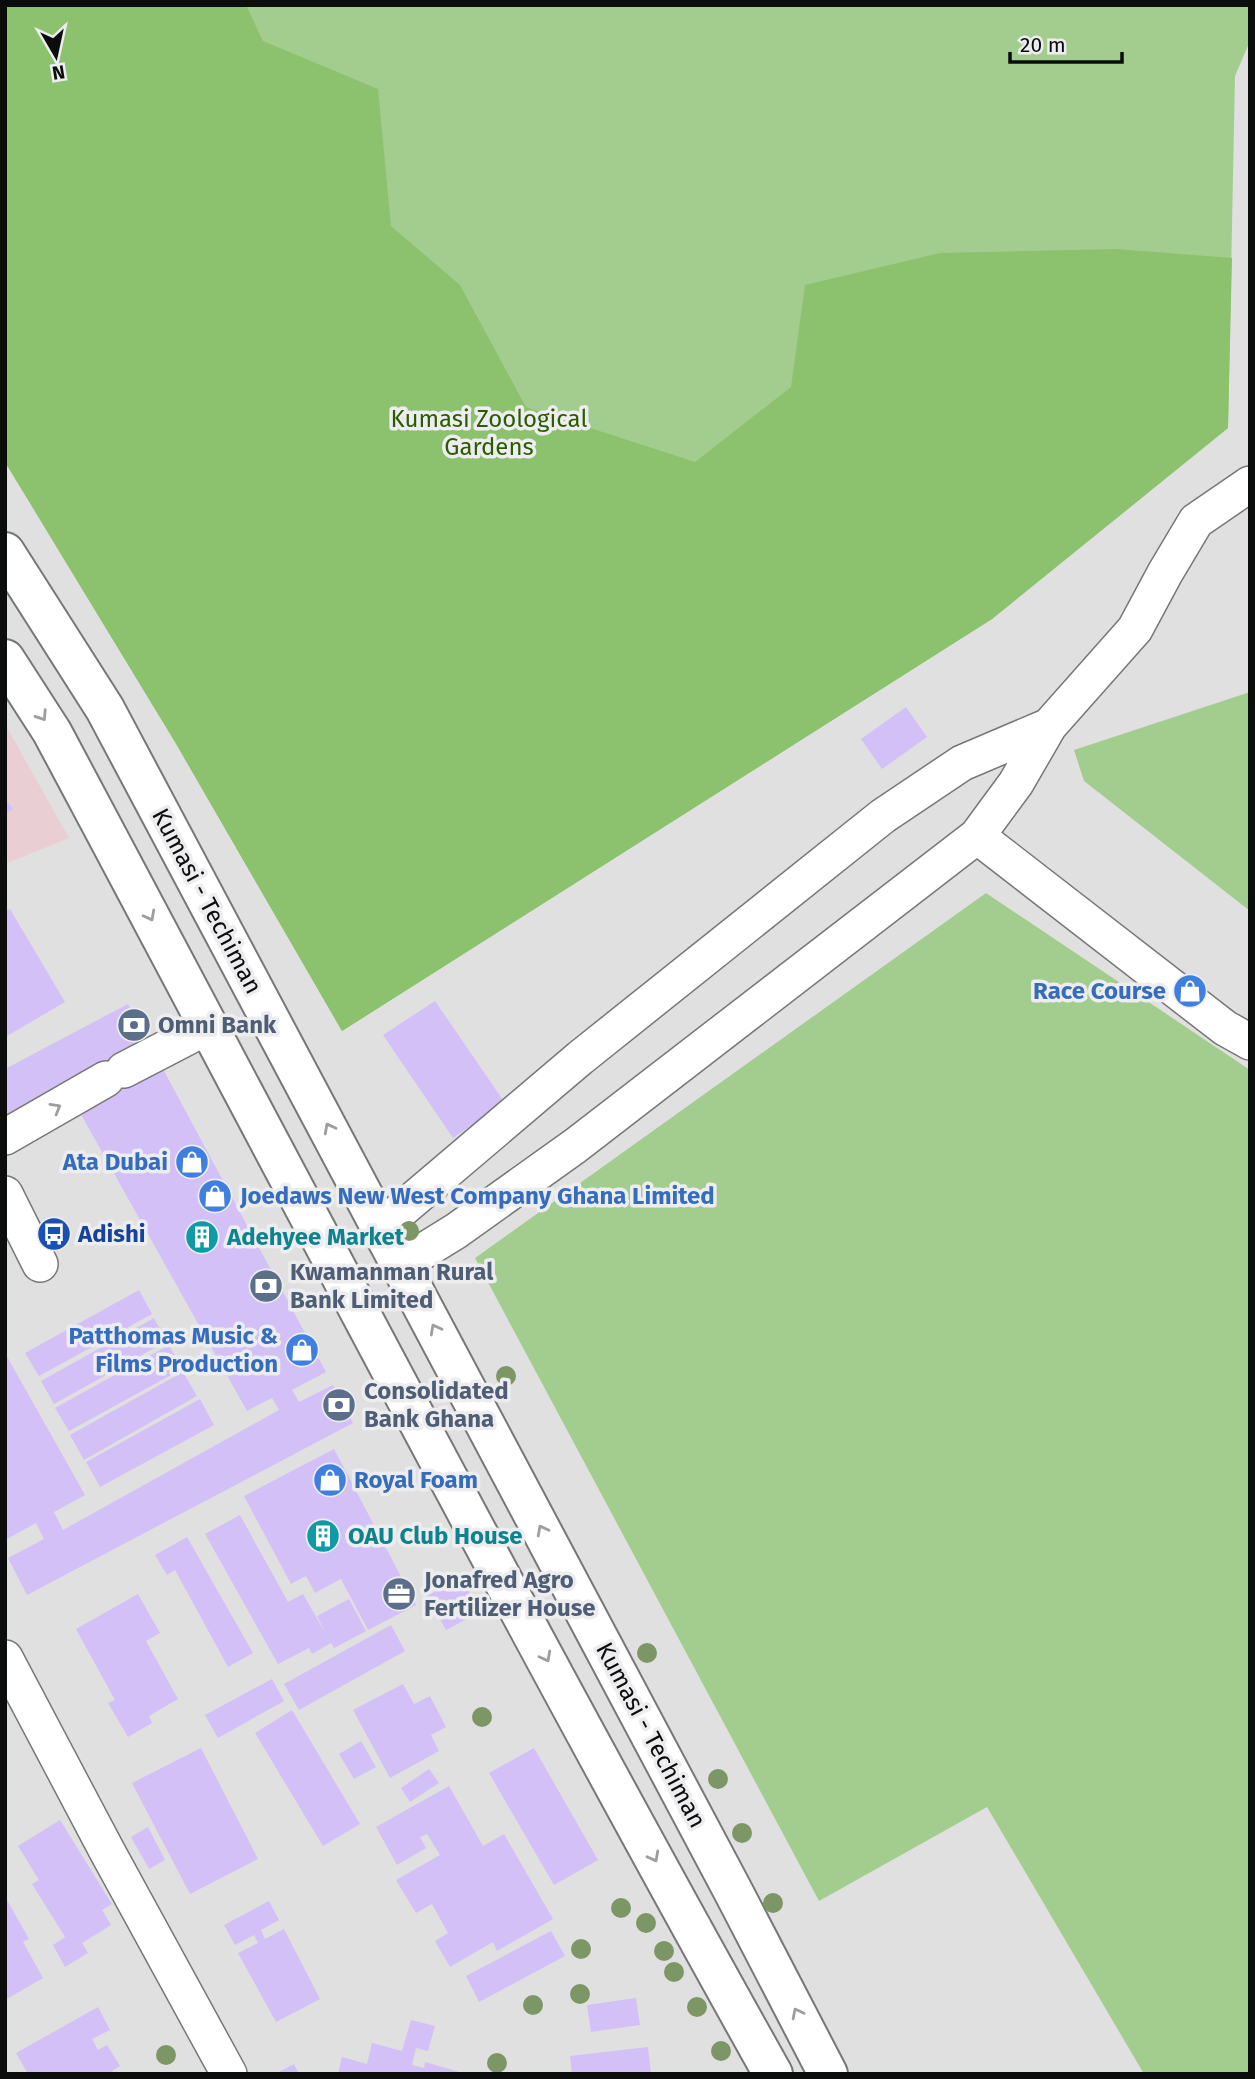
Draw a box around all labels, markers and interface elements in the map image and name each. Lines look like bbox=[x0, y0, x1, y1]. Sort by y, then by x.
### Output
north arrow bbox=[21, 21, 91, 91]
scale bar bbox=[1010, 21, 1122, 65]
text: 20 m bbox=[1020, 32, 1066, 58]
text: N bbox=[51, 60, 67, 85]
park label: Kumasi Zoological Gardens bbox=[391, 405, 587, 461]
one-way arrow bbox=[34, 708, 46, 721]
street label: Kumasi - Techiman bbox=[146, 804, 268, 998]
one-way arrow bbox=[142, 909, 156, 921]
shop icon: Race Course bbox=[1171, 972, 1209, 1010]
place label: Race Course bbox=[1033, 977, 1166, 1005]
bank icon: Omni Bank bbox=[115, 1006, 153, 1044]
place label: Omni Bank bbox=[158, 1011, 277, 1039]
one-way arrow bbox=[48, 1103, 61, 1116]
one-way arrow bbox=[323, 1123, 337, 1136]
shop icon: Ata Dubai bbox=[173, 1143, 211, 1181]
place label: Ata Dubai bbox=[62, 1148, 168, 1176]
shop icon: Joedaws New West Company Ghana Limited bbox=[196, 1177, 234, 1215]
place label: Joedaws New West Company Ghana Limited bbox=[239, 1182, 715, 1210]
bus stop icon: Adishi bbox=[35, 1215, 73, 1253]
building icon: Adehyee Market bbox=[183, 1218, 221, 1256]
place label: Adishi bbox=[77, 1220, 146, 1248]
place label: Adehyee Market bbox=[226, 1223, 405, 1251]
place label: Kwamanman Rural Bank Limited bbox=[290, 1258, 494, 1314]
bank icon: Kwamanman Rural Bank Limited bbox=[247, 1267, 285, 1305]
place label: Patthomas Music & Films Production bbox=[68, 1322, 278, 1378]
one-way arrow bbox=[430, 1324, 444, 1336]
shop icon: Patthomas Music & Films Production bbox=[283, 1331, 321, 1369]
place label: Consolidated Bank Ghana bbox=[364, 1377, 509, 1433]
bank icon: Consolidated Bank Ghana bbox=[320, 1386, 358, 1424]
shop icon: Royal Foam bbox=[311, 1461, 349, 1499]
place label: Royal Foam bbox=[354, 1466, 478, 1494]
building icon: OAU Club House bbox=[304, 1517, 342, 1555]
place label: OAU Club House bbox=[348, 1522, 523, 1550]
one-way arrow bbox=[537, 1525, 550, 1537]
place label: Jonafred Agro Fertilizer House bbox=[423, 1566, 596, 1622]
office icon: Jonafred Agro Fertilizer House bbox=[380, 1575, 418, 1613]
street label: Kumasi - Techiman bbox=[590, 1638, 712, 1832]
one-way arrow bbox=[538, 1650, 551, 1662]
one-way arrow bbox=[646, 1850, 659, 1863]
one-way arrow bbox=[791, 2008, 805, 2020]

